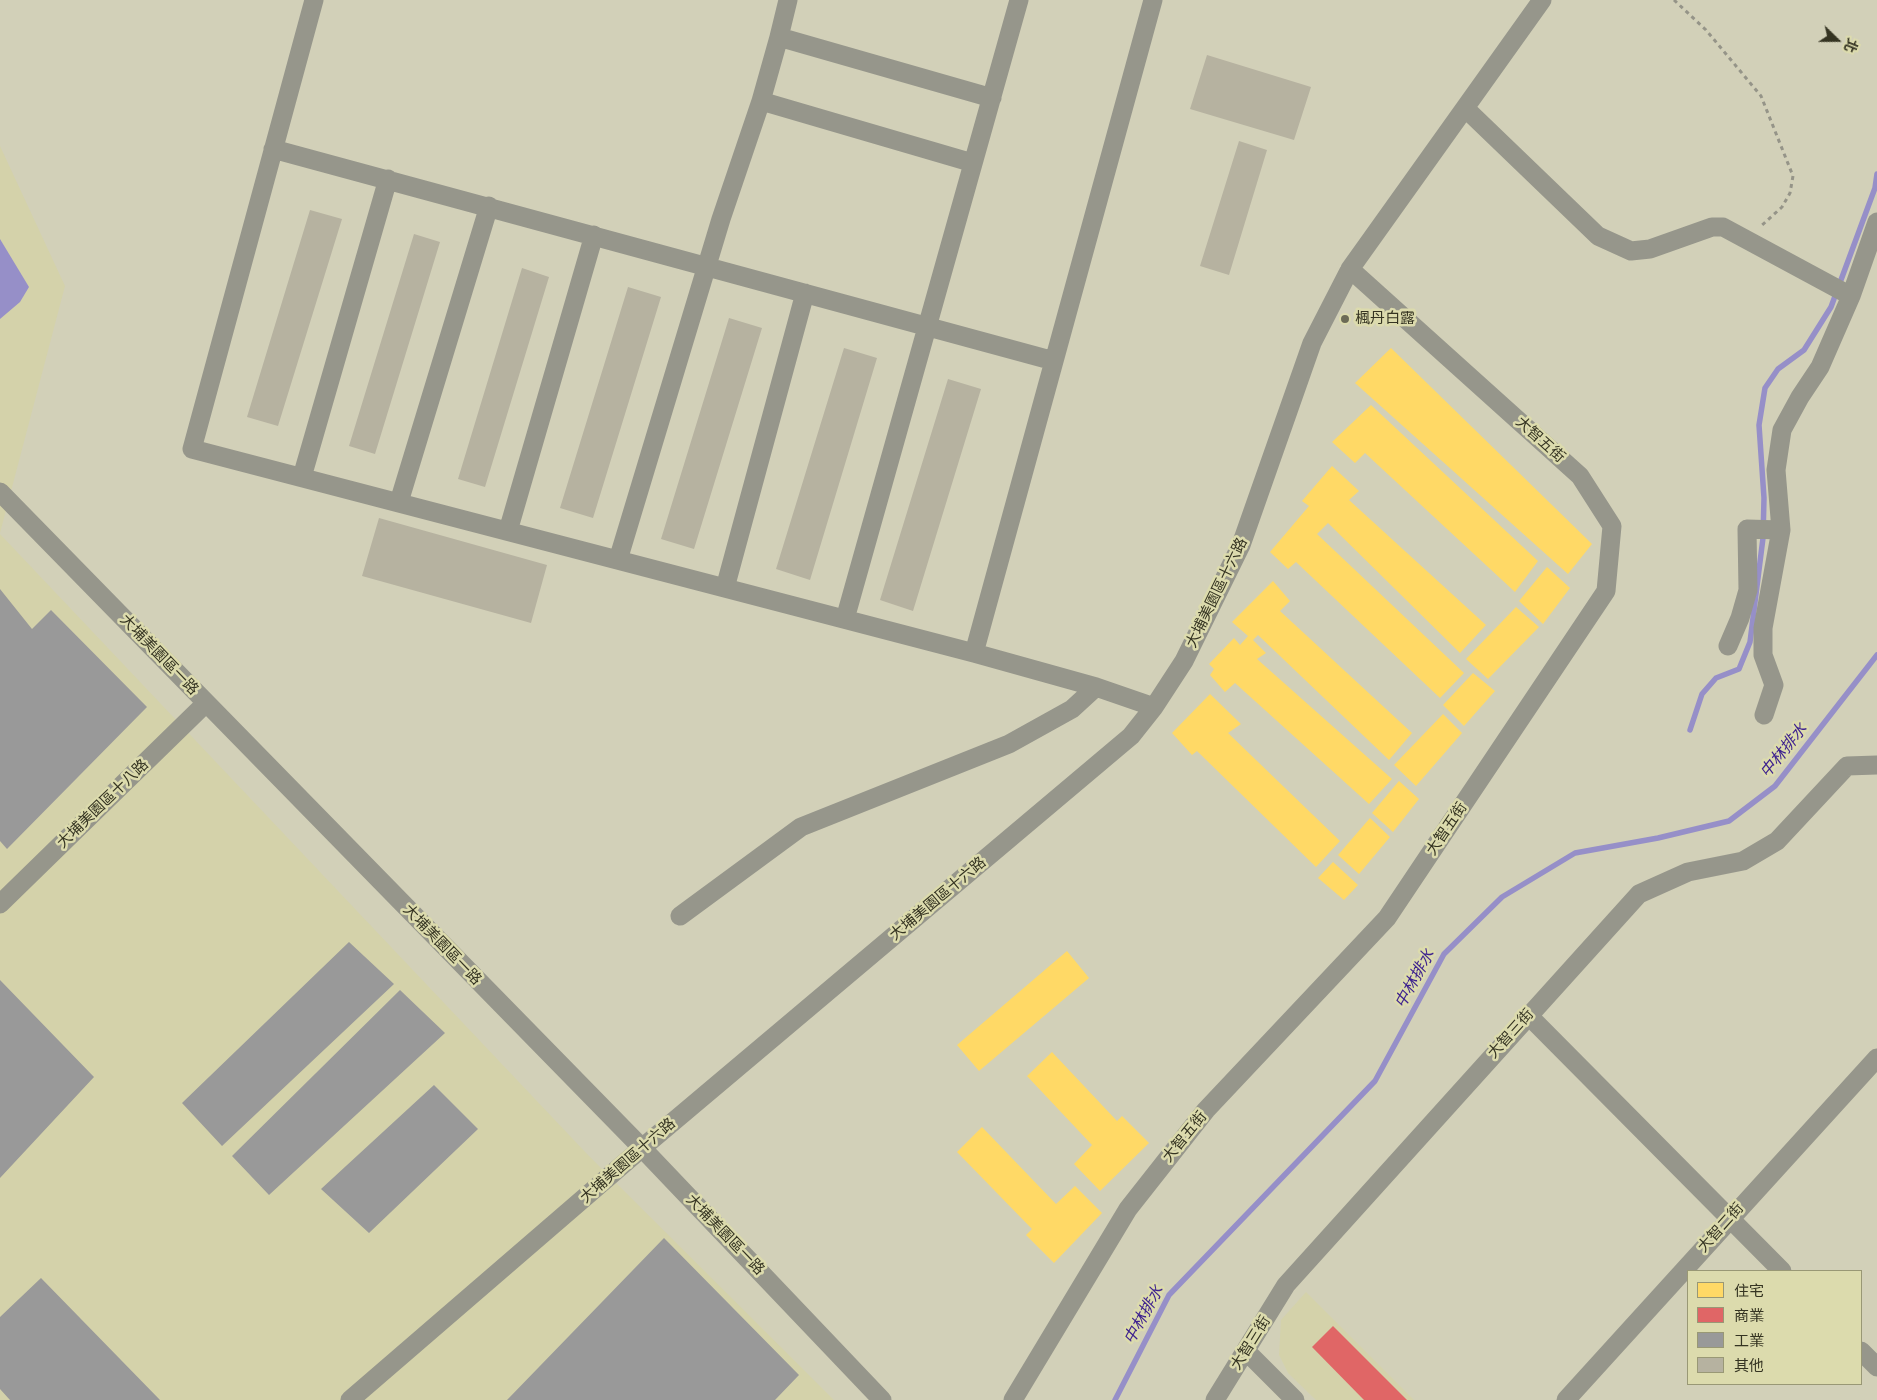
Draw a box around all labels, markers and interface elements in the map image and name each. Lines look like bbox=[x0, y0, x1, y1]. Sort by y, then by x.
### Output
north arrow bbox=[1812, 15, 1862, 65]
text: 北 bbox=[1841, 36, 1861, 55]
place label: 楓丹白露 bbox=[1355, 310, 1415, 328]
marker: 楓丹白露 bbox=[1339, 313, 1351, 325]
street label: 大智五街 bbox=[1512, 413, 1568, 467]
street label: 大埔美園區十六路 bbox=[1183, 535, 1251, 651]
street label: 大埔美園區一路 bbox=[116, 611, 202, 699]
water label: 中林排水 bbox=[1756, 720, 1812, 782]
street label: 大埔美園區十八路 bbox=[54, 756, 152, 852]
street label: 大智五街 bbox=[1423, 799, 1471, 859]
street label: 大埔美園區十六路 bbox=[886, 854, 990, 944]
street label: 大埔美園區一路 bbox=[399, 901, 485, 989]
water label: 中林排水 bbox=[1391, 946, 1439, 1012]
street label: 大智三街 bbox=[1484, 1006, 1538, 1062]
street label: 大智五街 bbox=[1159, 1108, 1211, 1166]
street label: 大埔美園區十六路 bbox=[577, 1115, 679, 1207]
street label: 大埔美園區一路 bbox=[682, 1191, 768, 1279]
street label: 大智二街 bbox=[1694, 1200, 1748, 1256]
legend bbox=[1687, 1270, 1862, 1385]
water label: 中林排水 bbox=[1120, 1282, 1168, 1348]
text: 住宅 bbox=[1734, 1282, 1764, 1299]
text: 商業 bbox=[1734, 1307, 1764, 1324]
street label: 大智三街 bbox=[1227, 1313, 1275, 1373]
text: 工業 bbox=[1734, 1332, 1764, 1349]
text: 其他 bbox=[1734, 1357, 1764, 1374]

